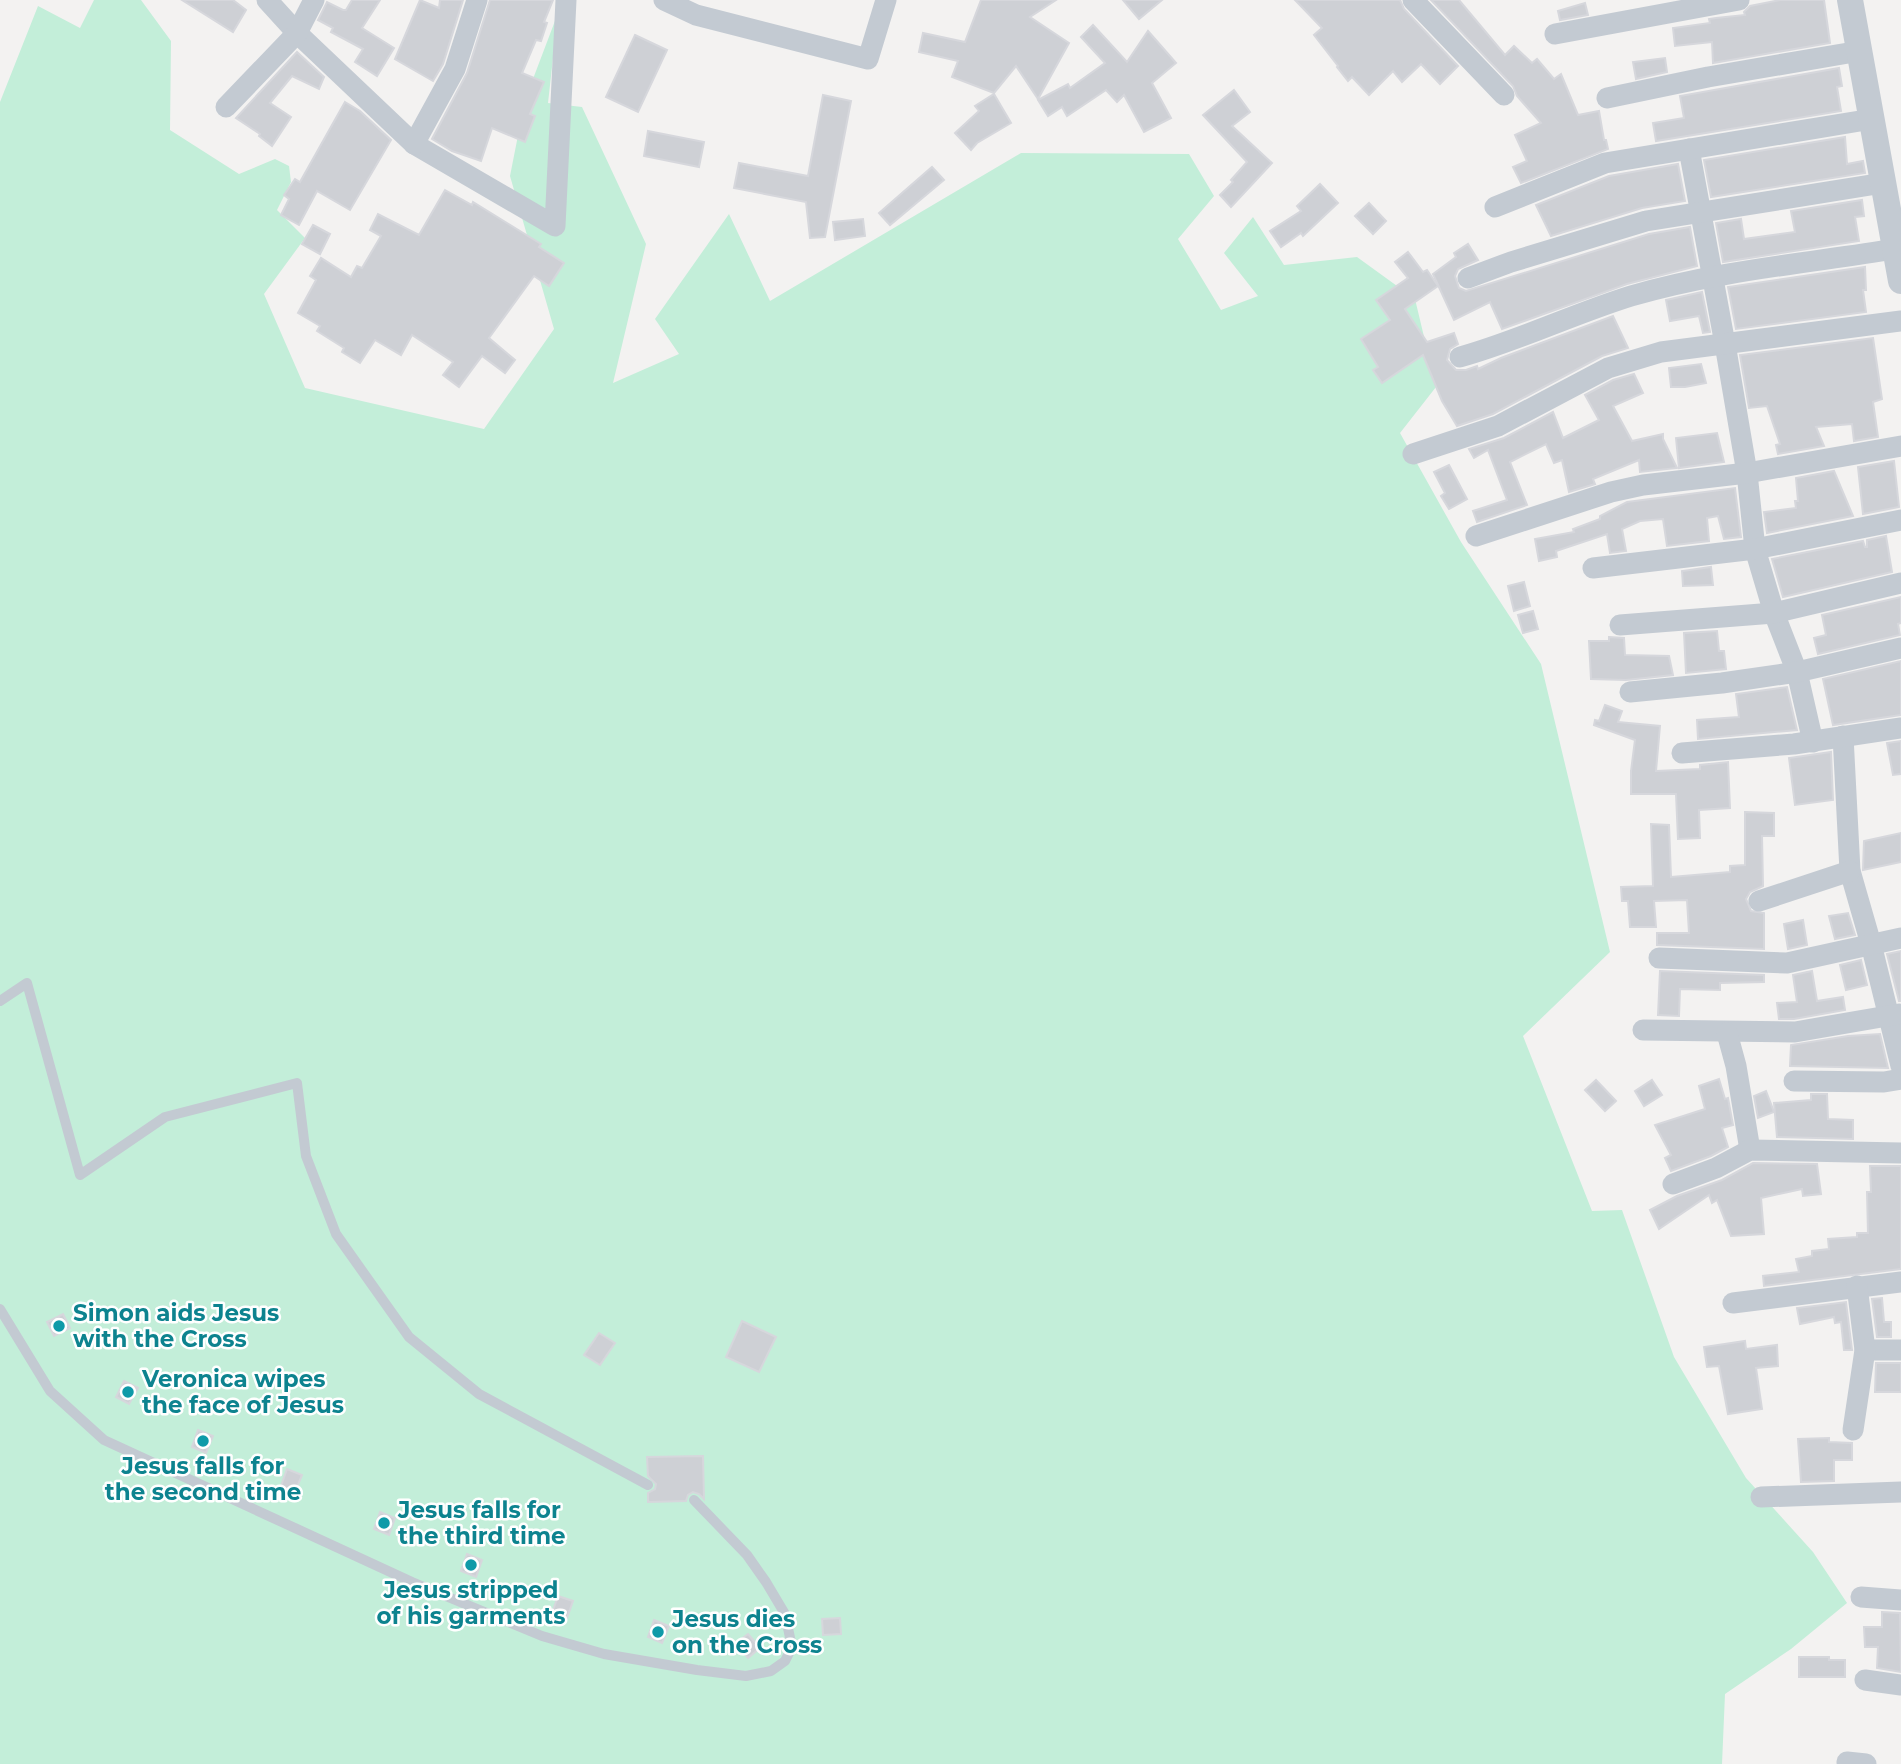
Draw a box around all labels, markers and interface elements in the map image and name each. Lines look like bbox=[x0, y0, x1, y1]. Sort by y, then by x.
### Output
place label: Simon aids Jesus with the Cross bbox=[73, 1299, 279, 1353]
marker: Simon aids Jesus with the Cross bbox=[51, 1318, 67, 1334]
place label: Veronica wipes the face of Jesus bbox=[141, 1365, 344, 1419]
marker: Veronica wipes the face of Jesus bbox=[120, 1384, 136, 1400]
marker: Jesus falls for the second time bbox=[195, 1433, 211, 1449]
place label: Jesus falls for the second time bbox=[105, 1452, 301, 1506]
place label: Jesus falls for the third time bbox=[397, 1496, 566, 1550]
marker: Jesus falls for the third time bbox=[376, 1515, 392, 1531]
marker: Jesus stripped of his garments bbox=[463, 1557, 479, 1573]
place label: Jesus stripped of his garments bbox=[377, 1576, 565, 1630]
place label: Jesus dies on the Cross bbox=[671, 1605, 822, 1659]
marker: Jesus dies on the Cross bbox=[650, 1624, 666, 1640]

